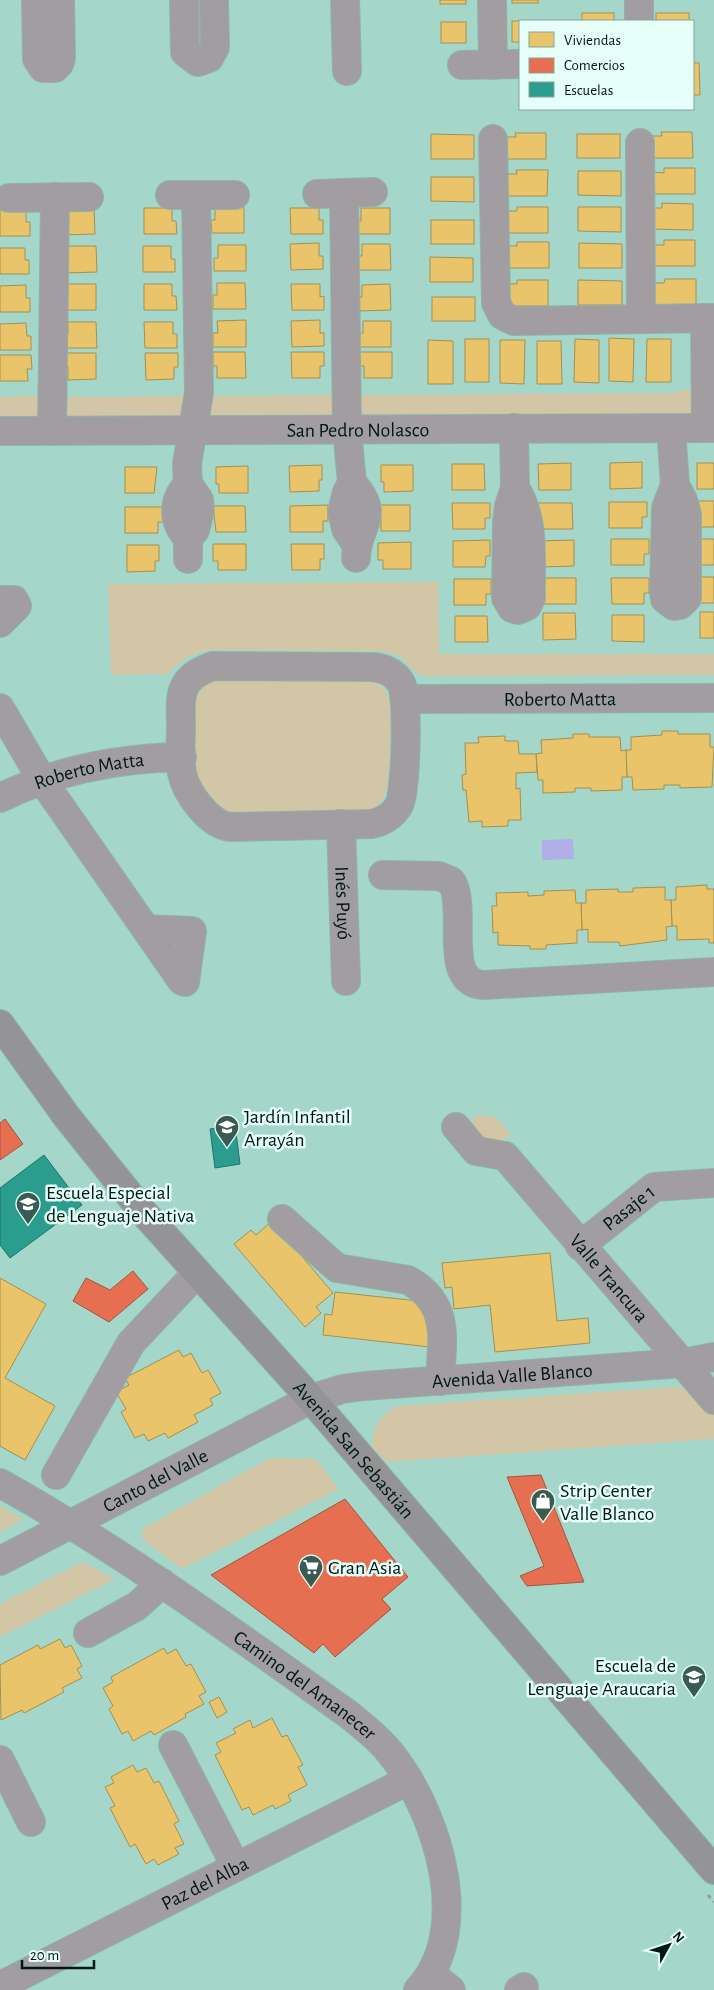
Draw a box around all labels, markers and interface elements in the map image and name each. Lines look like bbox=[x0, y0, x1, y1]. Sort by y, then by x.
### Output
legend bbox=[519, 20, 694, 110]
text: Viviendas bbox=[564, 33, 621, 48]
text: Comercios bbox=[564, 58, 625, 73]
text: Escuelas bbox=[564, 83, 613, 98]
street label: San Pedro Nolasco bbox=[287, 420, 429, 441]
street label: Roberto Matta bbox=[504, 689, 616, 710]
street label: Roberto Matta bbox=[32, 750, 145, 793]
street label: Inés Puyó bbox=[331, 866, 354, 940]
place label: Jardín Infantil Arrayán bbox=[244, 1107, 351, 1150]
school or university icon: Jardín Infantil Arrayán bbox=[214, 1114, 240, 1148]
street label: Pasaje 1 bbox=[599, 1181, 659, 1235]
place label: Escuela Especial de Lenguaje Nativa bbox=[46, 1183, 195, 1226]
school or university icon: Escuela Especial de Lenguaje Nativa bbox=[15, 1191, 41, 1225]
street label: Valle Trancura bbox=[565, 1230, 652, 1326]
street label: Avenida Valle Blanco bbox=[431, 1361, 593, 1392]
street label: Avenida San Sebastián bbox=[289, 1378, 418, 1523]
street label: Canto del Valle bbox=[100, 1445, 212, 1517]
place label: Strip Center Valle Blanco bbox=[560, 1481, 654, 1524]
shop icon: Strip Center Valle Blanco bbox=[530, 1488, 556, 1522]
supermarket icon: Gran Asia bbox=[298, 1554, 324, 1588]
place label: Gran Asia bbox=[328, 1558, 402, 1578]
street label: Camino del Amanecer bbox=[230, 1627, 380, 1744]
place label: Escuela de Lenguaje Araucaria bbox=[527, 1656, 676, 1699]
school or university icon: Escuela de Lenguaje Araucaria bbox=[681, 1664, 707, 1698]
street label: Paz del Alba bbox=[158, 1854, 252, 1914]
north arrow bbox=[644, 1920, 694, 1970]
text: N bbox=[670, 1929, 687, 1946]
scale bar bbox=[22, 1938, 95, 1970]
text: 20 m bbox=[30, 1948, 59, 1963]

